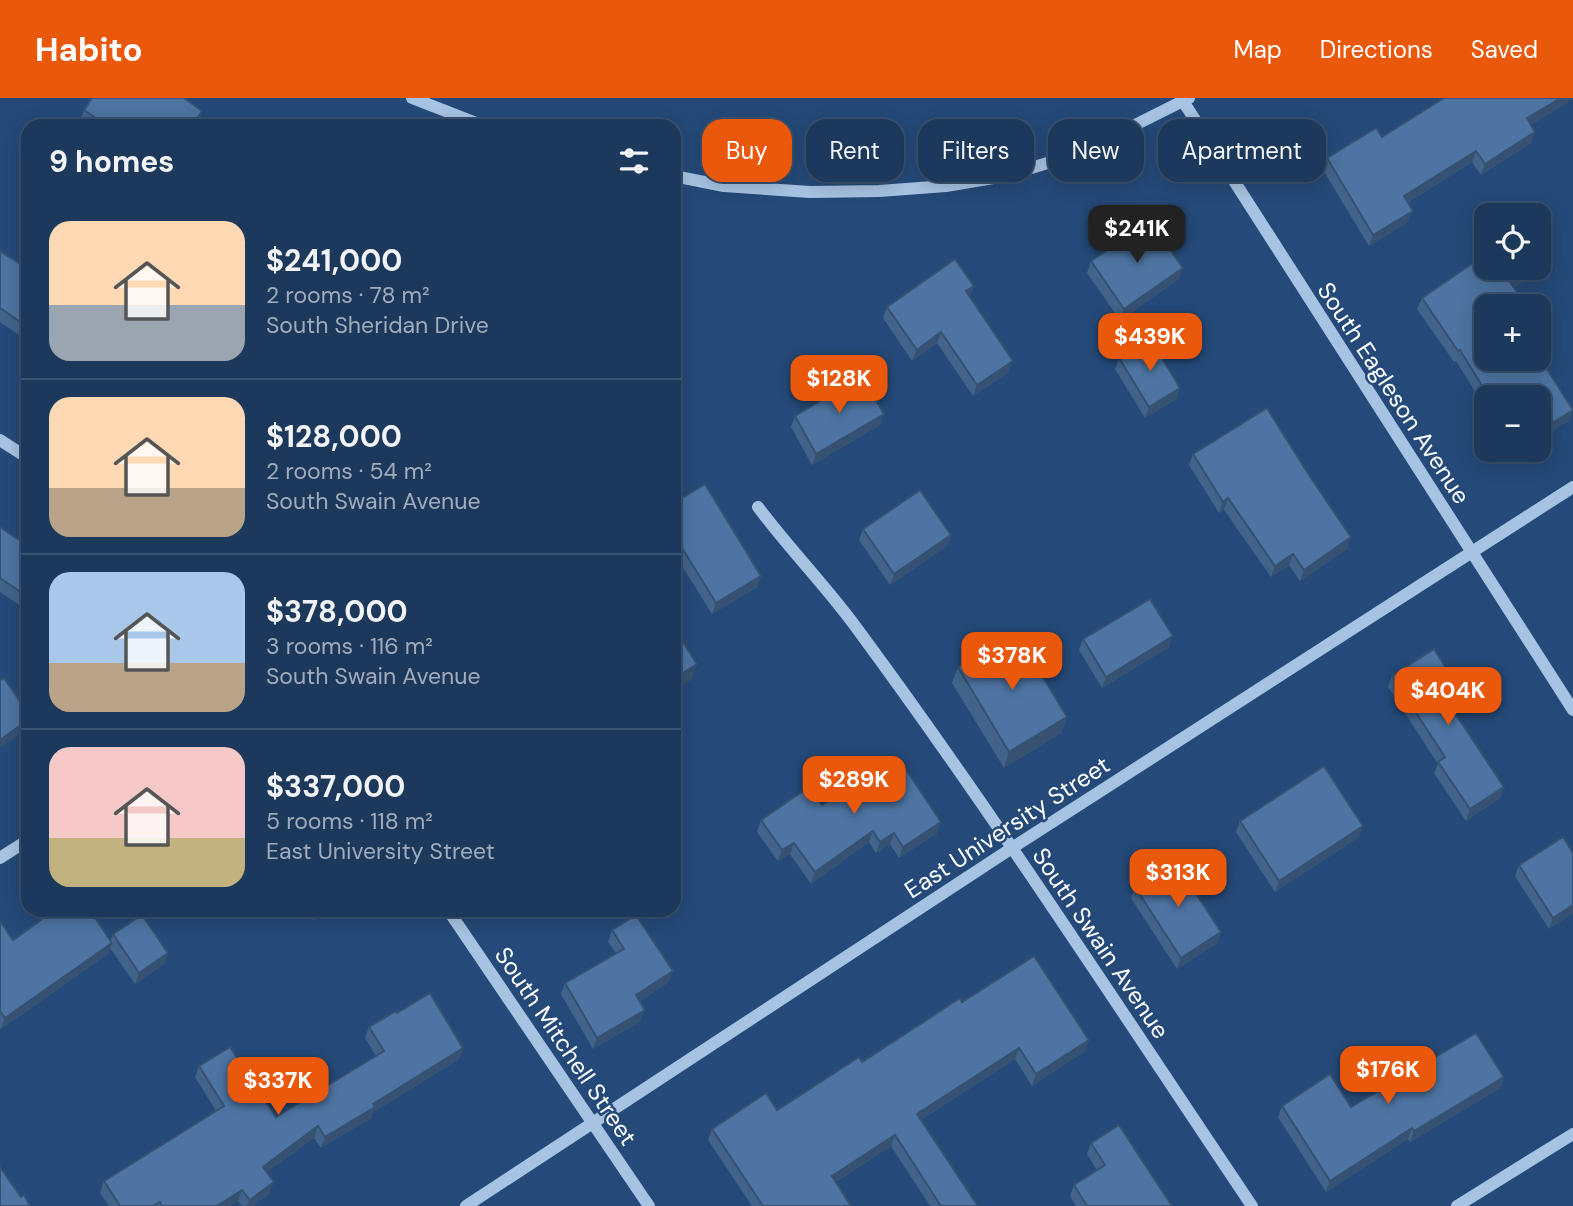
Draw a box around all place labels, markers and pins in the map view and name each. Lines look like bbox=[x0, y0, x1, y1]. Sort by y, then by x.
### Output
pin: $241K bbox=[1088, 206, 1186, 265]
pin: $439K bbox=[1101, 314, 1199, 373]
pin: $128K bbox=[790, 356, 888, 415]
pin: $378K bbox=[963, 632, 1061, 692]
pin: $404K bbox=[1399, 668, 1497, 727]
pin: $289K bbox=[805, 756, 903, 816]
pin: $313K bbox=[1129, 850, 1227, 909]
pin: $176K bbox=[1339, 1046, 1437, 1106]
pin: $337K bbox=[229, 1058, 327, 1117]

